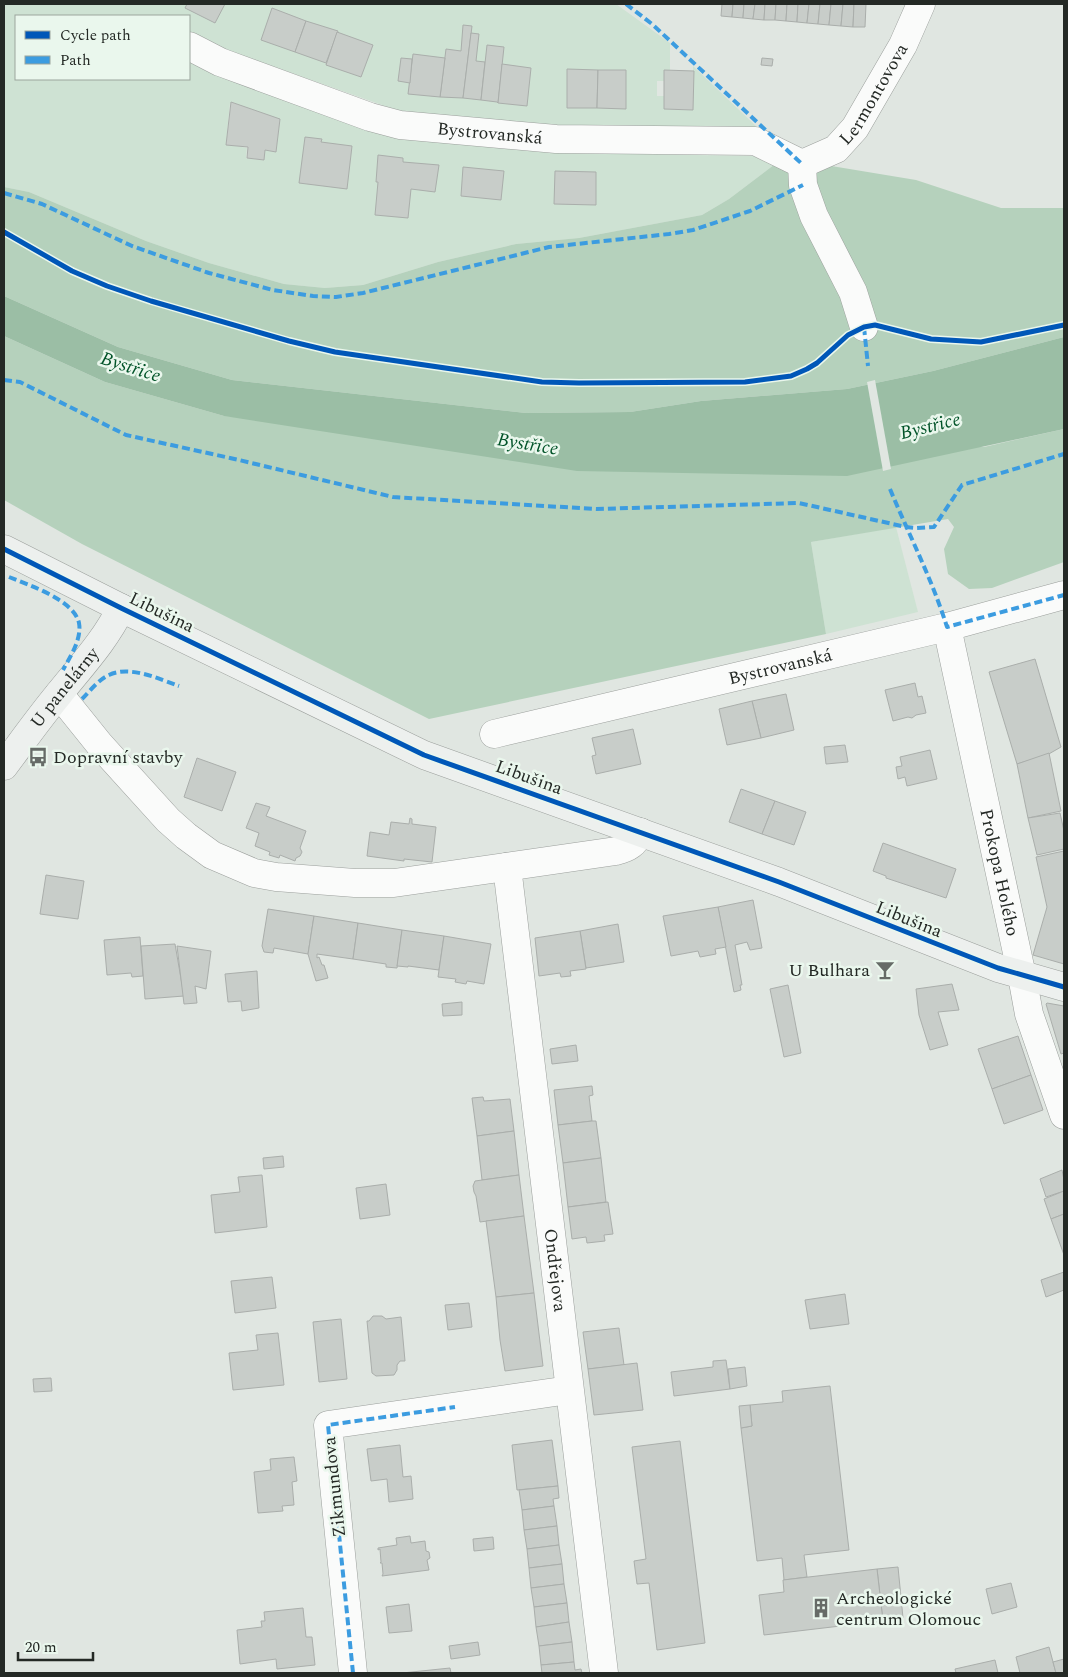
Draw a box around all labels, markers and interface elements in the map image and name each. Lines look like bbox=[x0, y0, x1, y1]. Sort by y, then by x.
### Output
legend bbox=[15, 15, 190, 80]
text: Cycle path bbox=[60, 24, 131, 47]
street label: Lermontovova bbox=[833, 38, 915, 151]
text: Path bbox=[60, 49, 91, 72]
street label: Bystrovanská bbox=[436, 115, 544, 152]
water label: Bystřice bbox=[97, 344, 164, 391]
water label: Bystřice bbox=[897, 405, 964, 448]
water label: Bystřice bbox=[495, 425, 560, 464]
street label: Libušina bbox=[124, 585, 199, 640]
street label: U panelárny bbox=[24, 640, 107, 734]
street label: Bystrovanská bbox=[726, 642, 835, 692]
place label: Dopravní stavby bbox=[53, 744, 184, 771]
bus stop icon: Dopravní stavby bbox=[27, 746, 49, 768]
street label: Libušina bbox=[491, 753, 566, 802]
street label: Prokopa Holého bbox=[972, 806, 1026, 939]
street label: Libušina bbox=[871, 894, 946, 945]
place label: U Bulhara bbox=[788, 957, 870, 984]
bar icon: U Bulhara bbox=[874, 959, 896, 981]
street label: Ondřejova bbox=[537, 1227, 573, 1314]
street label: Zikmundova bbox=[316, 1435, 353, 1538]
place label: Archeologické centrum Olomouc bbox=[836, 1585, 981, 1633]
building icon: Archeologické centrum Olomouc bbox=[810, 1597, 832, 1619]
scale bar bbox=[18, 1630, 92, 1662]
text: 20 m bbox=[25, 1636, 57, 1659]

